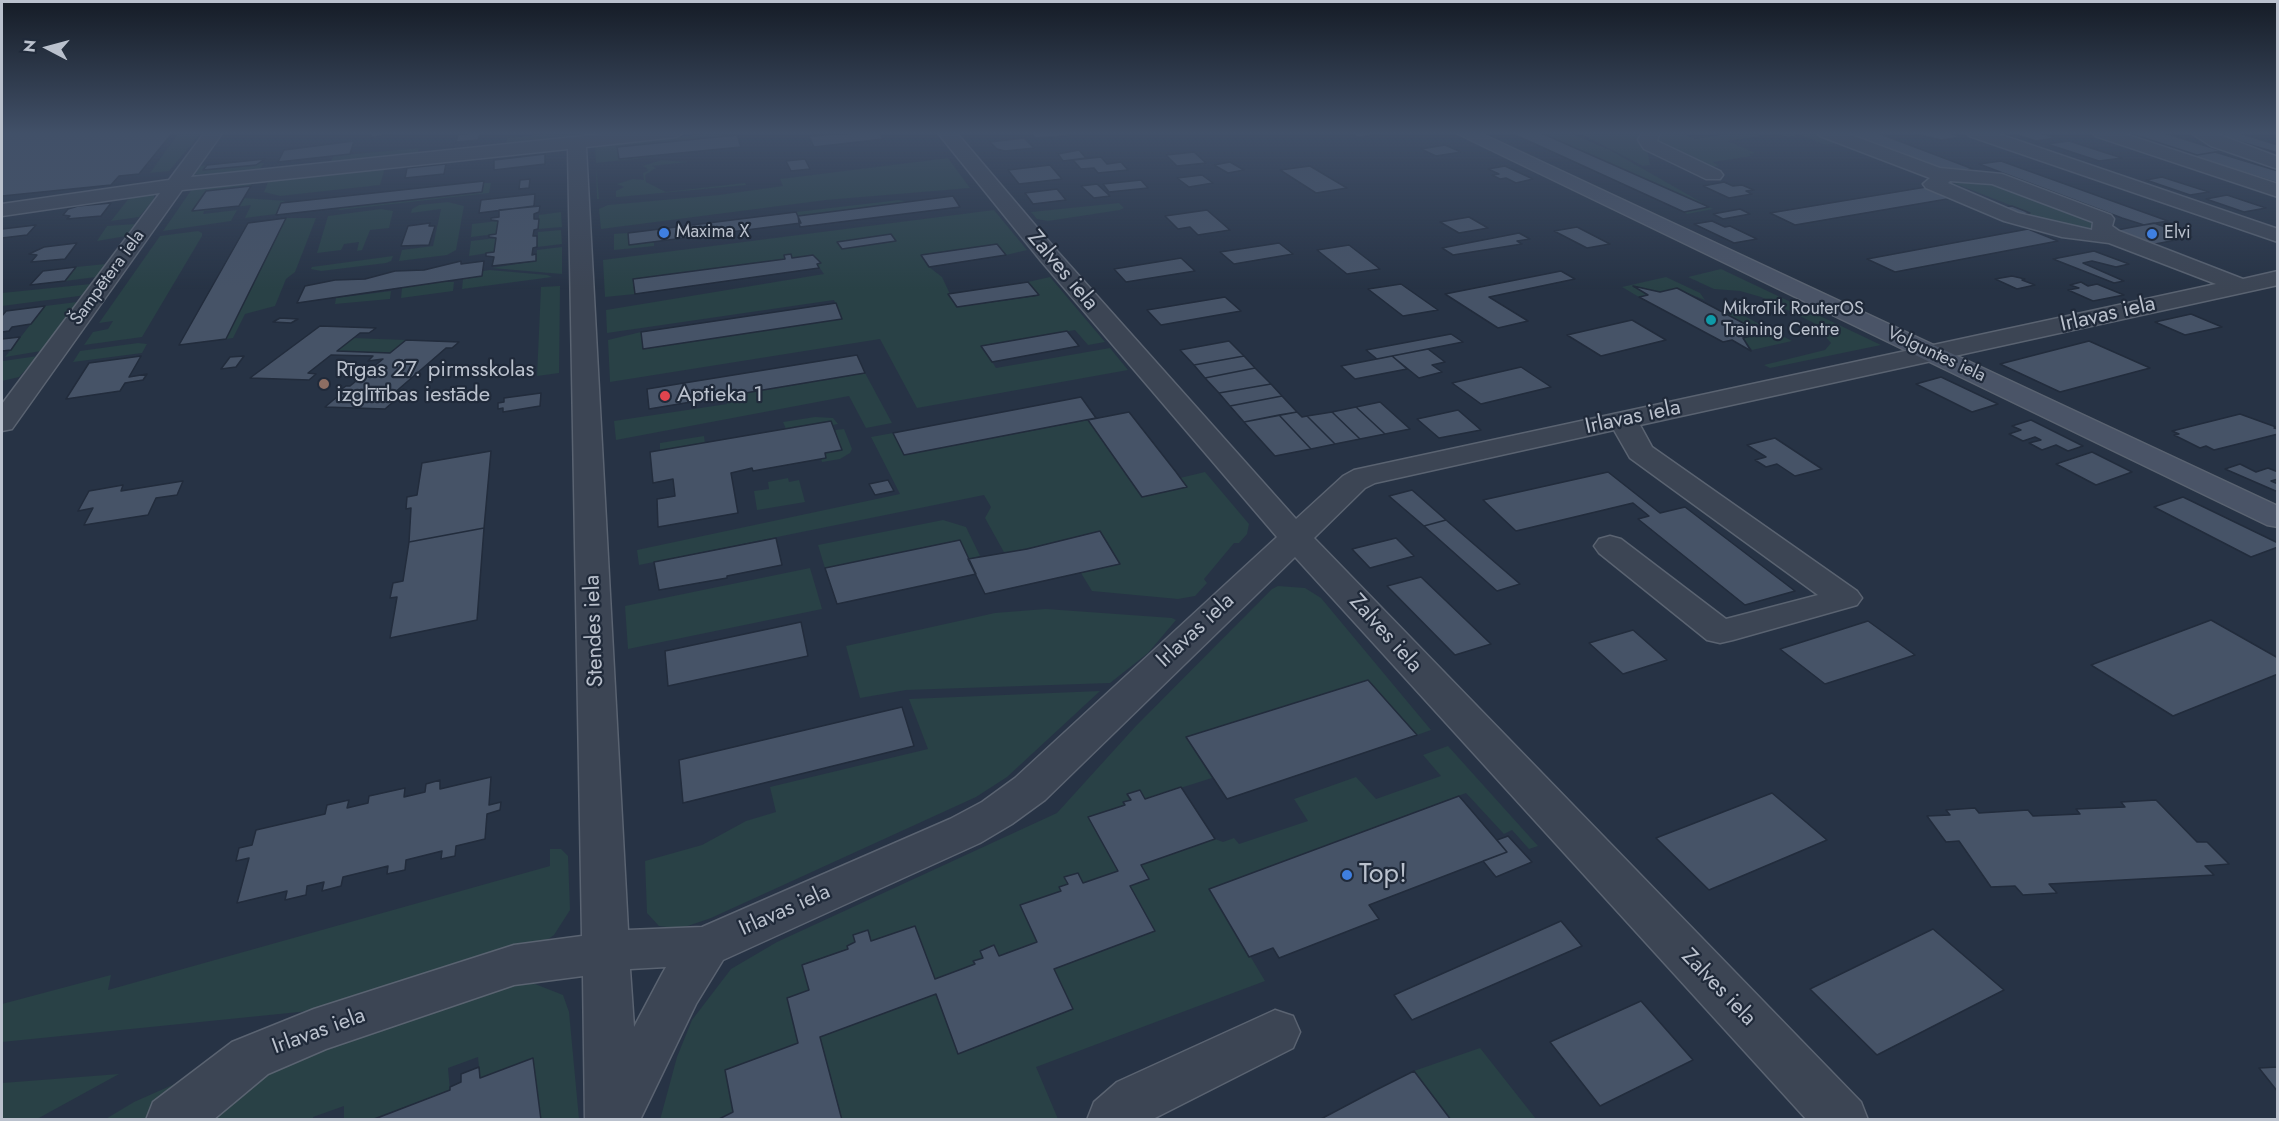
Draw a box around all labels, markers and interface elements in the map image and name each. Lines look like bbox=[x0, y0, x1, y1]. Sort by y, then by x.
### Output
north arrow bbox=[18, 18, 78, 78]
text: N bbox=[17, 39, 42, 54]
place label: Maxima X bbox=[676, 222, 750, 244]
place label: Elvi bbox=[2164, 223, 2191, 245]
street label: Šampētera iela bbox=[66, 226, 150, 330]
marker: Maxima X bbox=[657, 226, 671, 240]
street label: Zalves iela bbox=[1021, 226, 1103, 316]
marker: Elvi bbox=[2145, 227, 2159, 241]
street label: Irlavas iela bbox=[2058, 291, 2158, 339]
place label: MikroTik RouterOS Training Centre bbox=[1723, 299, 1864, 342]
marker: MikroTik RouterOS Training Centre bbox=[1704, 313, 1718, 327]
street label: Volguntes iela bbox=[1883, 323, 1989, 387]
place label: Rīgas 27. pirmsskolas izglītības iestāde bbox=[336, 358, 534, 410]
marker: Rīgas 27. pirmsskolas izglītības iestāde bbox=[317, 377, 331, 391]
place label: Aptieka 1 bbox=[677, 383, 763, 409]
marker: Aptieka 1 bbox=[658, 389, 672, 403]
street label: Irlavas iela bbox=[1583, 395, 1683, 441]
street label: Stendes iela bbox=[580, 574, 610, 688]
street label: Irlavas iela bbox=[1152, 588, 1240, 674]
street label: Zalves iela bbox=[1343, 589, 1427, 679]
place label: Top! bbox=[1359, 859, 1407, 891]
marker: Top! bbox=[1340, 868, 1354, 882]
street label: Irlavas iela bbox=[735, 879, 835, 943]
street label: Zalves iela bbox=[1675, 944, 1761, 1032]
street label: Irlavas iela bbox=[269, 1003, 369, 1061]

